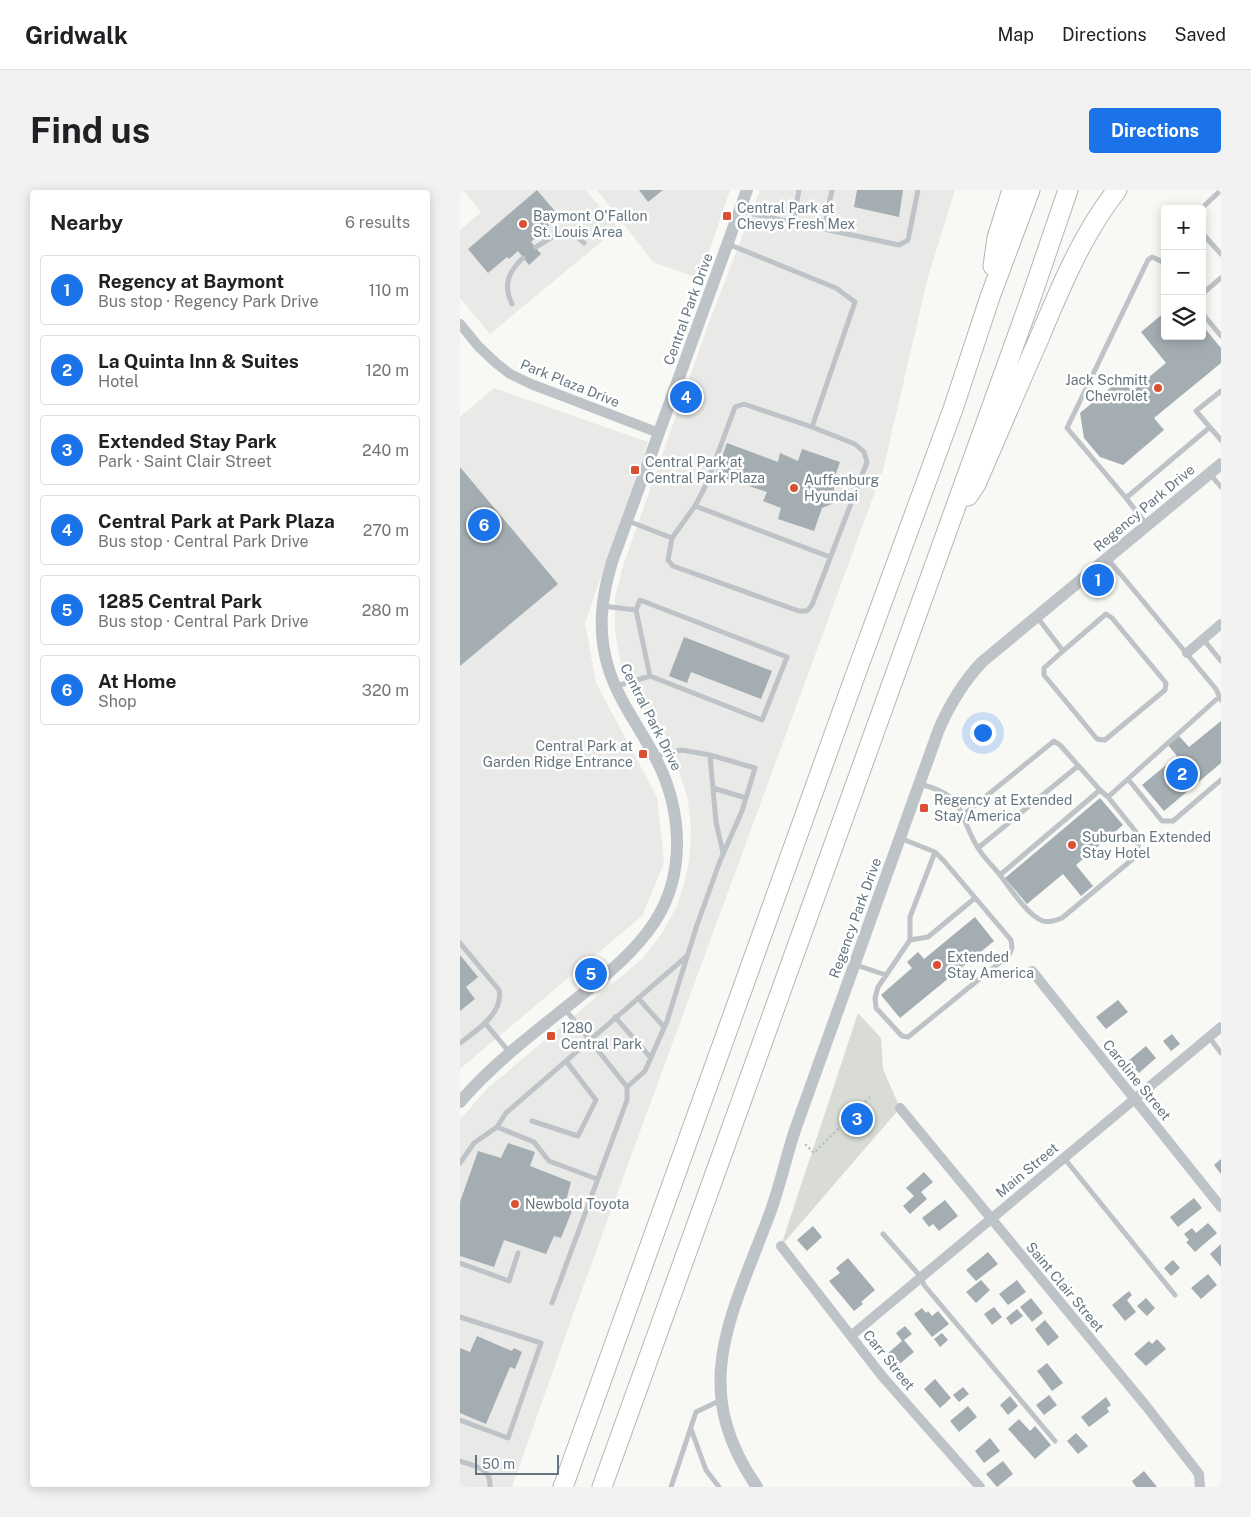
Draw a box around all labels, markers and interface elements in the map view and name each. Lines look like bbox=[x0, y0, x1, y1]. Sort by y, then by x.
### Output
text: Gridwalk bbox=[25, 21, 128, 49]
text: Map bbox=[997, 24, 1034, 45]
text: Directions bbox=[1062, 24, 1147, 45]
text: Saved bbox=[1175, 24, 1226, 45]
button: Directions bbox=[1089, 108, 1221, 153]
text: Find us bbox=[30, 110, 150, 151]
place label: Central Park at Chevys Fresh Mex bbox=[737, 200, 855, 232]
map controls bbox=[1161, 205, 1206, 340]
button: + bbox=[1161, 205, 1206, 250]
place label: Baymont O'Fallon St. Louis Area bbox=[533, 208, 648, 240]
text: Nearby bbox=[50, 210, 123, 235]
marker: Central Park at Chevys Fresh Mex bbox=[721, 210, 733, 222]
text: 6 results bbox=[345, 213, 410, 232]
marker: Baymont O'Fallon St. Louis Area bbox=[517, 218, 529, 230]
button: − bbox=[1161, 250, 1206, 295]
street label: Central Park Drive bbox=[660, 251, 716, 367]
text: Regency at Baymont bbox=[98, 270, 284, 292]
text: 1 bbox=[64, 281, 70, 300]
text: 110 m bbox=[368, 281, 409, 300]
text: Bus stop · Regency Park Drive bbox=[98, 292, 319, 311]
button: layers bbox=[1161, 295, 1206, 340]
text: La Quinta Inn & Suites bbox=[98, 350, 299, 372]
street label: Park Plaza Drive bbox=[518, 356, 622, 410]
text: 2 bbox=[62, 361, 72, 380]
text: 120 m bbox=[365, 361, 409, 380]
text: Hotel bbox=[98, 372, 139, 391]
place label: Jack Schmitt Chevrolet bbox=[1065, 372, 1148, 404]
pin: 4 bbox=[670, 378, 702, 416]
marker: Jack Schmitt Chevrolet bbox=[1152, 382, 1164, 394]
text: Extended Stay Park bbox=[98, 430, 277, 452]
text: 3 bbox=[62, 441, 72, 460]
text: 240 m bbox=[362, 441, 409, 460]
text: Park · Saint Clair Street bbox=[98, 452, 272, 471]
place label: Central Park at Central Park Plaza bbox=[645, 454, 765, 486]
street label: Regency Park Drive bbox=[1090, 461, 1198, 555]
marker: Central Park at Central Park Plaza bbox=[629, 464, 641, 476]
place label: Auffenburg Hyundai bbox=[804, 472, 879, 504]
marker: Auffenburg Hyundai bbox=[788, 482, 800, 494]
pin: 6 bbox=[468, 506, 500, 544]
text: Central Park at Park Plaza bbox=[98, 510, 335, 532]
text: 4 bbox=[62, 521, 72, 540]
text: 270 m bbox=[363, 521, 409, 540]
text: Bus stop · Central Park Drive bbox=[98, 532, 309, 551]
pin: 1 bbox=[1082, 561, 1114, 599]
text: 1285 Central Park bbox=[98, 590, 262, 612]
text: 5 bbox=[62, 601, 72, 620]
text: 280 m bbox=[362, 601, 409, 620]
text: Bus stop · Central Park Drive bbox=[98, 612, 309, 631]
street label: Central Park Drive bbox=[617, 661, 685, 773]
text: At Home bbox=[98, 670, 176, 692]
text: 6 bbox=[62, 681, 72, 700]
text: 320 m bbox=[362, 681, 409, 700]
text: Shop bbox=[98, 692, 137, 711]
your location bbox=[970, 720, 996, 746]
place label: Central Park at Garden Ridge Entrance bbox=[483, 738, 633, 770]
marker: Central Park at Garden Ridge Entrance bbox=[637, 748, 649, 760]
pin: 2 bbox=[1166, 755, 1198, 793]
place label: Regency at Extended Stay America bbox=[934, 792, 1072, 824]
marker: Regency at Extended Stay America bbox=[918, 802, 930, 814]
place label: Suburban Extended Stay Hotel bbox=[1082, 829, 1211, 861]
marker: Suburban Extended Stay Hotel bbox=[1066, 839, 1078, 851]
street label: Regency Park Drive bbox=[826, 856, 884, 980]
place label: Extended Stay America bbox=[947, 949, 1034, 981]
pin: 5 bbox=[575, 955, 607, 993]
marker: Extended Stay America bbox=[931, 959, 943, 971]
place label: 1280 Central Park bbox=[561, 1020, 642, 1052]
marker: 1280 Central Park bbox=[545, 1030, 557, 1042]
street label: Caroline Street bbox=[1100, 1037, 1174, 1123]
pin: 3 bbox=[841, 1100, 873, 1138]
street label: Main Street bbox=[993, 1139, 1061, 1201]
place label: Newbold Toyota bbox=[525, 1196, 629, 1212]
marker: Newbold Toyota bbox=[509, 1198, 521, 1210]
street label: Saint Clair Street bbox=[1023, 1239, 1107, 1335]
street label: Carr Street bbox=[860, 1327, 918, 1393]
scale bar bbox=[475, 1452, 559, 1475]
text: 50 m bbox=[482, 1456, 515, 1472]

